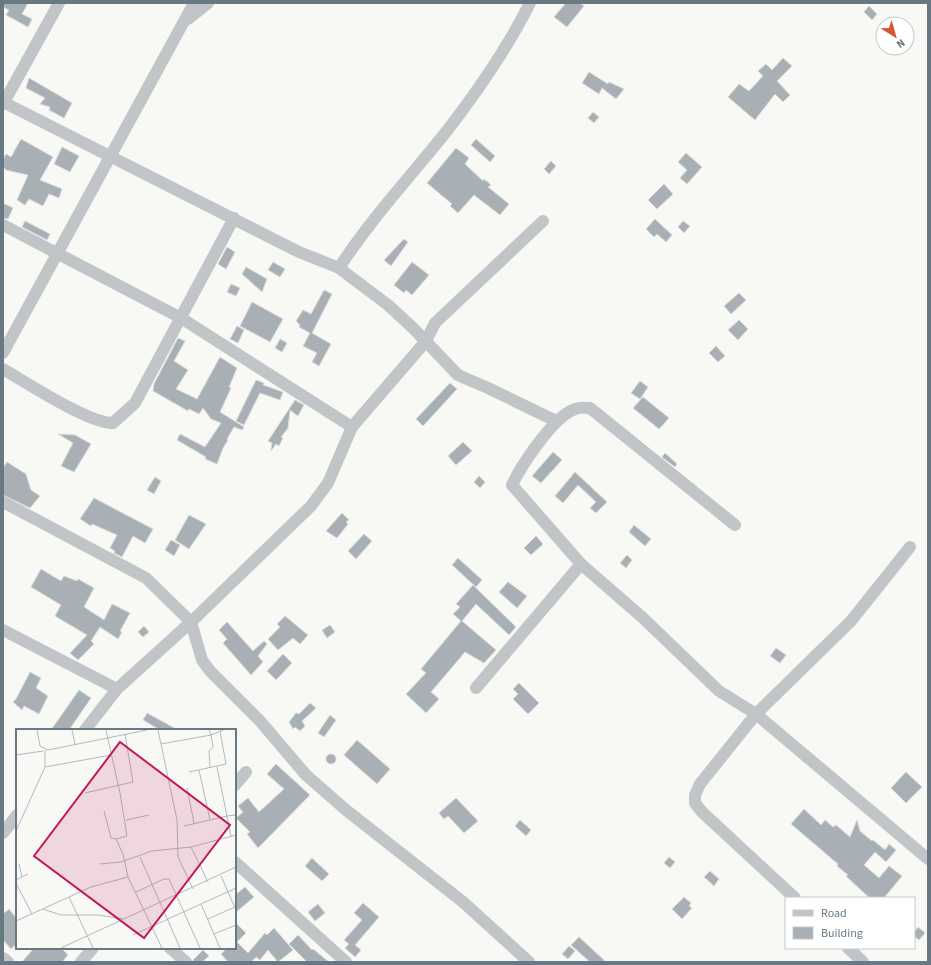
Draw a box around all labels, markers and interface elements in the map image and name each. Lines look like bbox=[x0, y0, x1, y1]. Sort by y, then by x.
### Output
north arrow bbox=[875, 16, 915, 56]
text: N bbox=[893, 35, 908, 52]
inset map bbox=[16, 729, 236, 949]
legend bbox=[785, 897, 915, 949]
text: Road bbox=[821, 905, 847, 922]
text: Building bbox=[821, 925, 863, 942]

